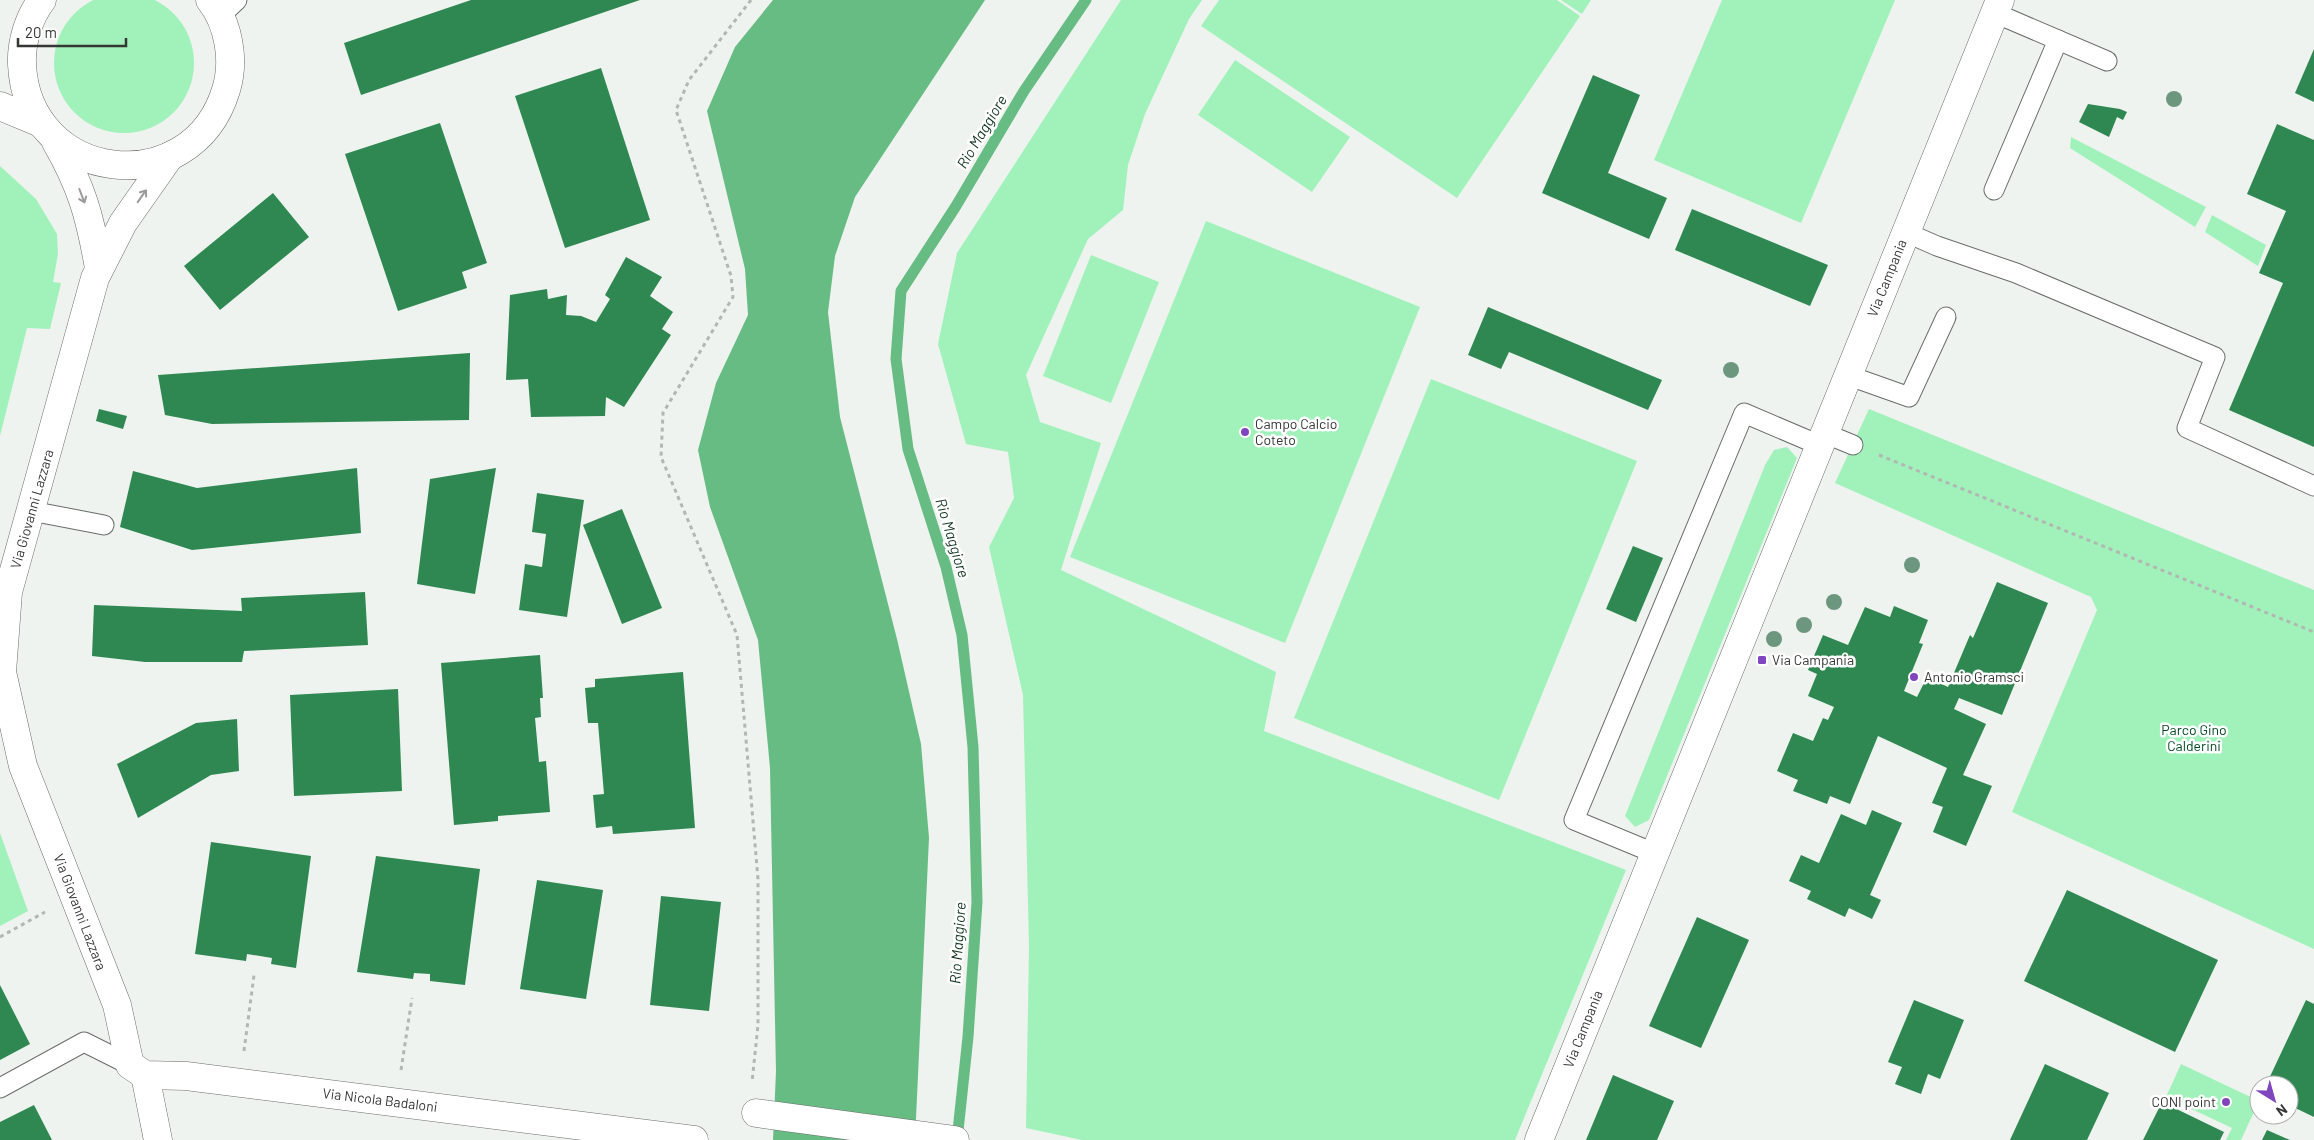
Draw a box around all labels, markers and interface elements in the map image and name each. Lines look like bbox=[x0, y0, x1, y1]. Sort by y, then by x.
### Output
scale bar bbox=[18, 15, 125, 47]
text: 20 m bbox=[25, 23, 57, 41]
water label: Rio Maggiore bbox=[952, 91, 1010, 171]
one-way arrow bbox=[78, 187, 87, 203]
one-way arrow bbox=[137, 190, 147, 204]
street label: Via Campania bbox=[1863, 237, 1910, 319]
place label: Campo Calcio Coteto bbox=[1255, 415, 1337, 448]
marker: Campo Calcio Coteto bbox=[1239, 426, 1251, 438]
street label: Via Giovanni Lazzara bbox=[6, 447, 57, 570]
water label: Rio Maggiore bbox=[932, 496, 974, 580]
place label: Via Campania bbox=[1772, 651, 1854, 668]
marker: Via Campania bbox=[1756, 654, 1768, 666]
place label: Antonio Gramsci bbox=[1924, 668, 2024, 685]
marker: Antonio Gramsci bbox=[1908, 671, 1920, 683]
park label: Parco Gino Calderini bbox=[2161, 721, 2227, 754]
street label: Via Giovanni Lazzara bbox=[50, 851, 111, 972]
water label: Rio Maggiore bbox=[945, 901, 969, 984]
street label: Via Campania bbox=[1559, 988, 1606, 1070]
north arrow bbox=[2249, 1075, 2299, 1125]
street label: Via Nicola Badaloni bbox=[322, 1084, 438, 1115]
place label: CONI point bbox=[2151, 1093, 2216, 1110]
marker: CONI point bbox=[2220, 1096, 2232, 1108]
text: N bbox=[2273, 1101, 2291, 1120]

